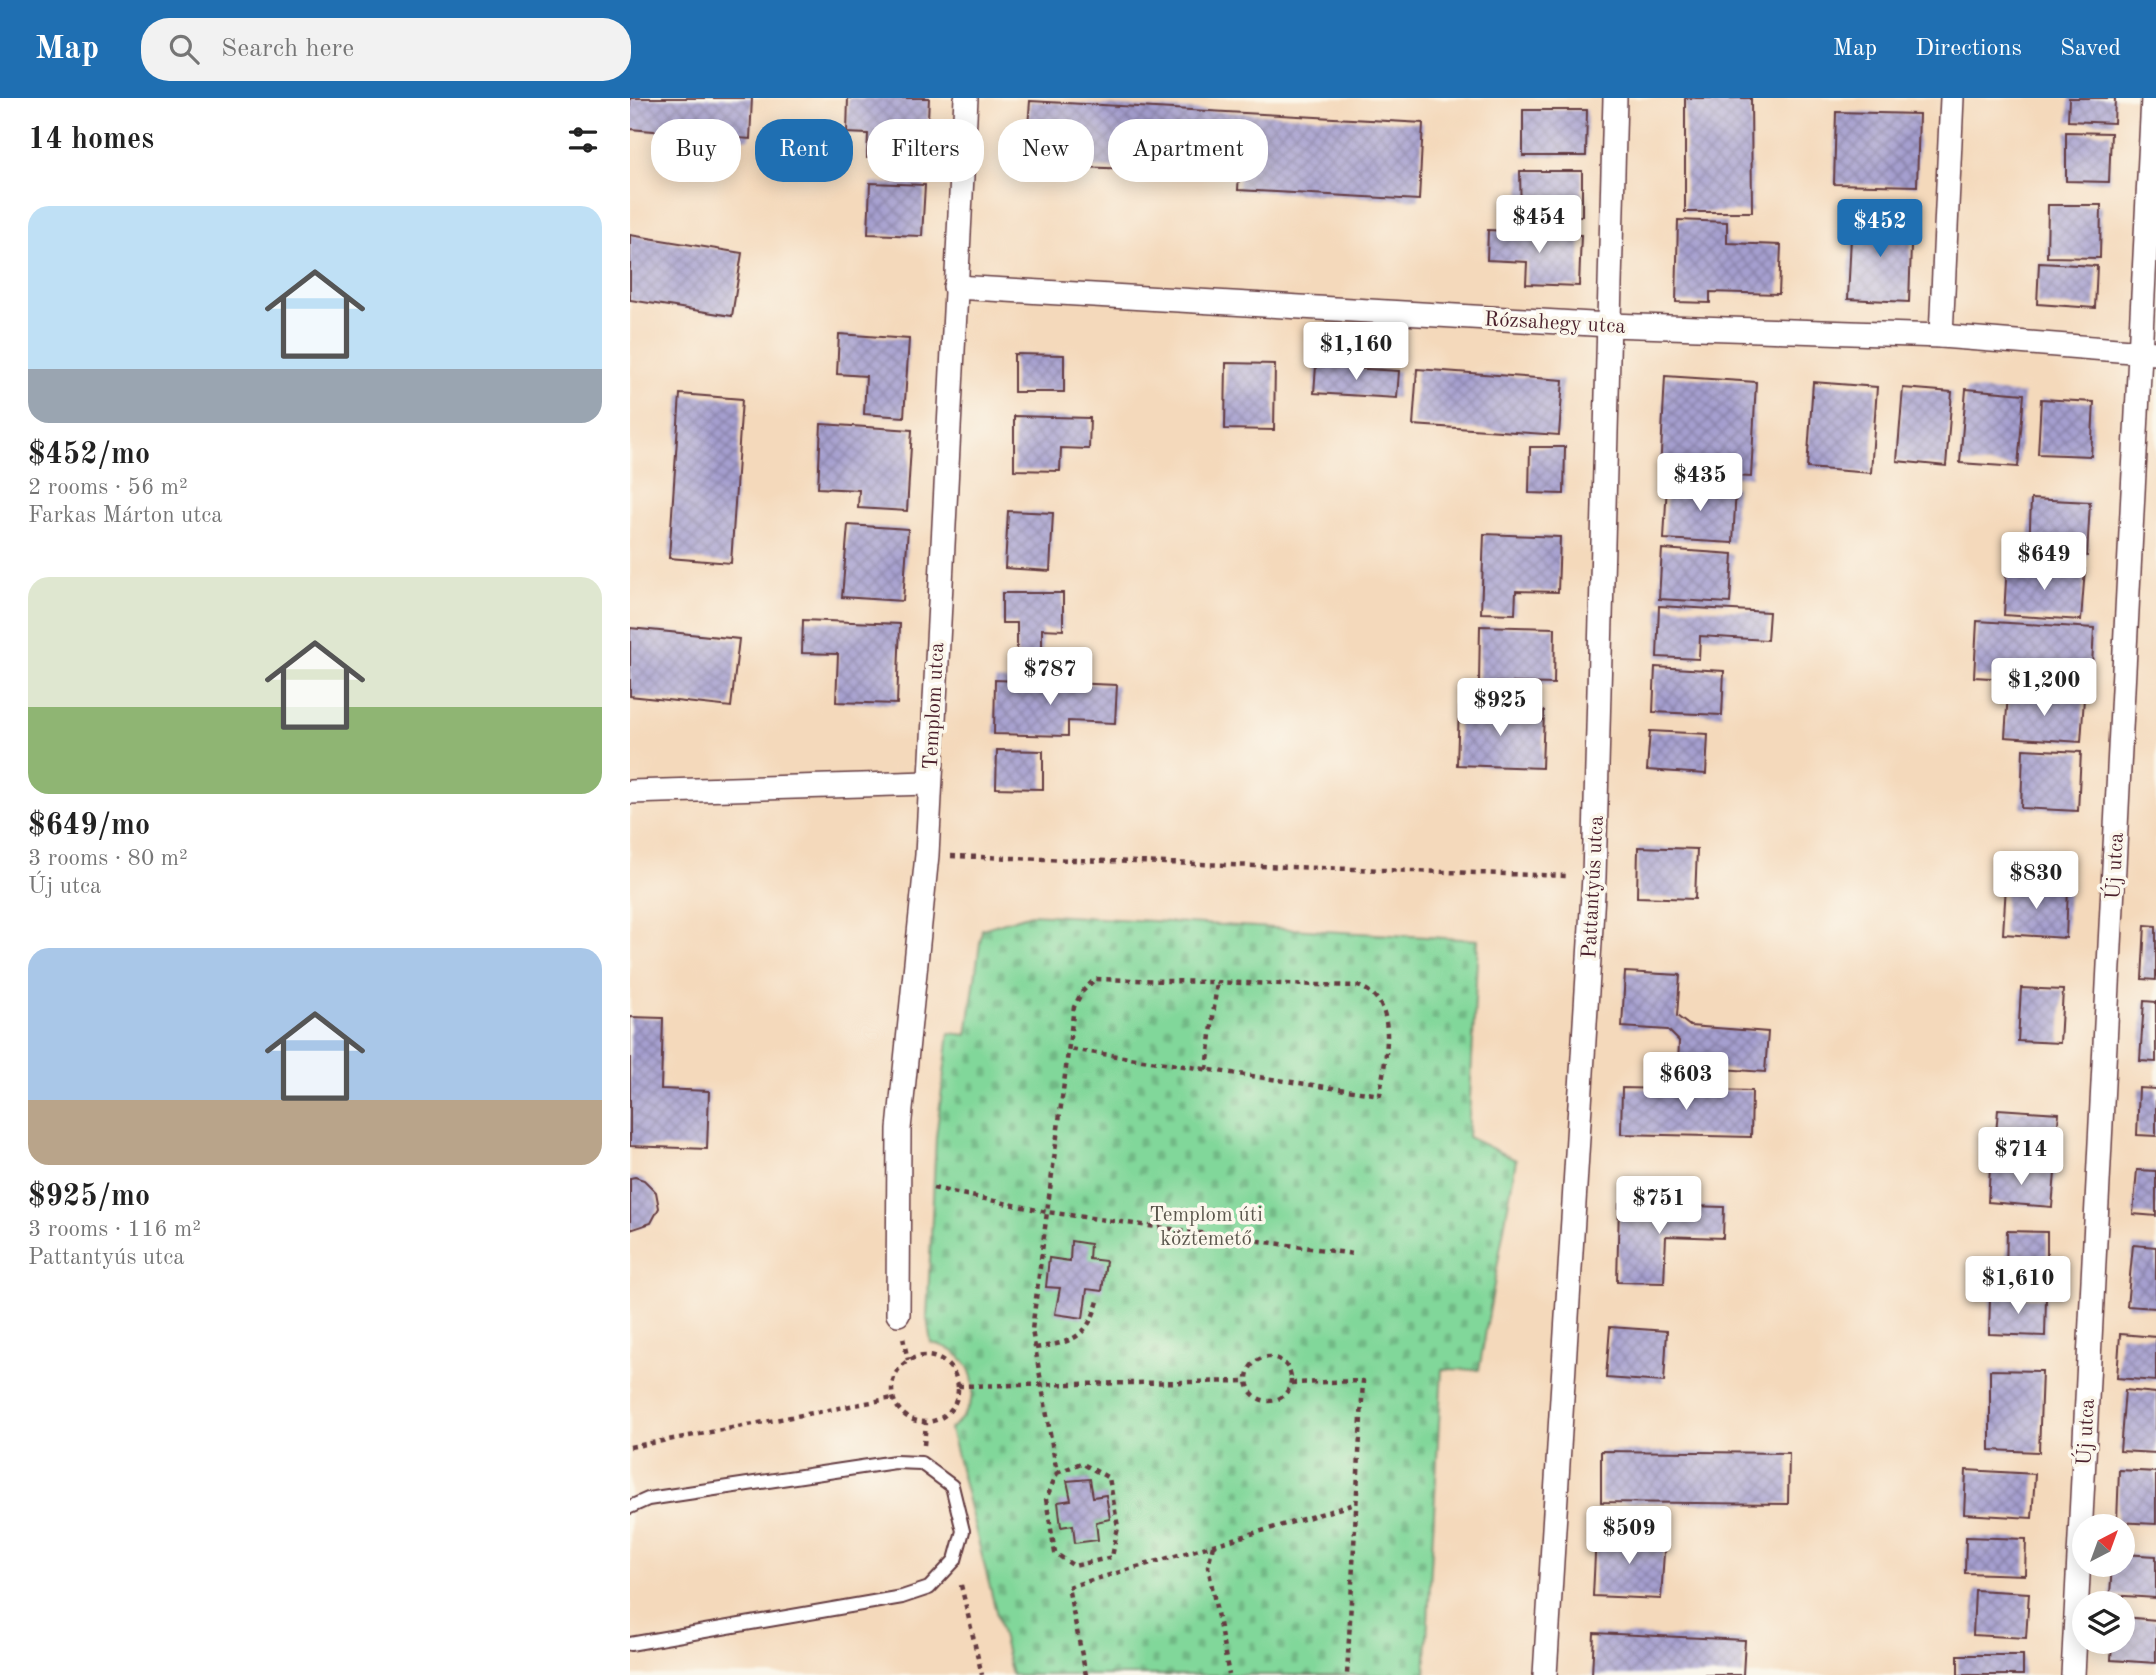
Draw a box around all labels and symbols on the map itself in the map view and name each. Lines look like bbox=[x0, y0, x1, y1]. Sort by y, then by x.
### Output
pin: $454 bbox=[1498, 195, 1580, 255]
pin: $452 bbox=[1839, 200, 1921, 259]
street label: Rózsahegy utca bbox=[1484, 309, 1626, 338]
pin: $1,160 bbox=[1299, 322, 1413, 382]
pin: $435 bbox=[1659, 454, 1741, 513]
pin: $649 bbox=[2003, 532, 2085, 592]
street label: Templom utca bbox=[921, 642, 948, 770]
pin: $787 bbox=[1009, 648, 1091, 707]
pin: $1,200 bbox=[1987, 658, 2101, 718]
pin: $925 bbox=[1459, 678, 1541, 738]
street label: Pattantyús utca bbox=[1579, 815, 1608, 959]
street label: Új utca bbox=[2098, 832, 2128, 900]
pin: $830 bbox=[1995, 852, 2077, 911]
pin: $603 bbox=[1645, 1052, 1727, 1112]
pin: $714 bbox=[1980, 1128, 2062, 1187]
pin: $751 bbox=[1618, 1176, 1700, 1236]
park label: Templom úti köztemető bbox=[1149, 1205, 1263, 1250]
pin: $1,610 bbox=[1961, 1256, 2075, 1316]
street label: Új utca bbox=[2069, 1398, 2099, 1466]
pin: $509 bbox=[1588, 1506, 1670, 1566]
north arrow bbox=[2072, 1514, 2135, 1577]

